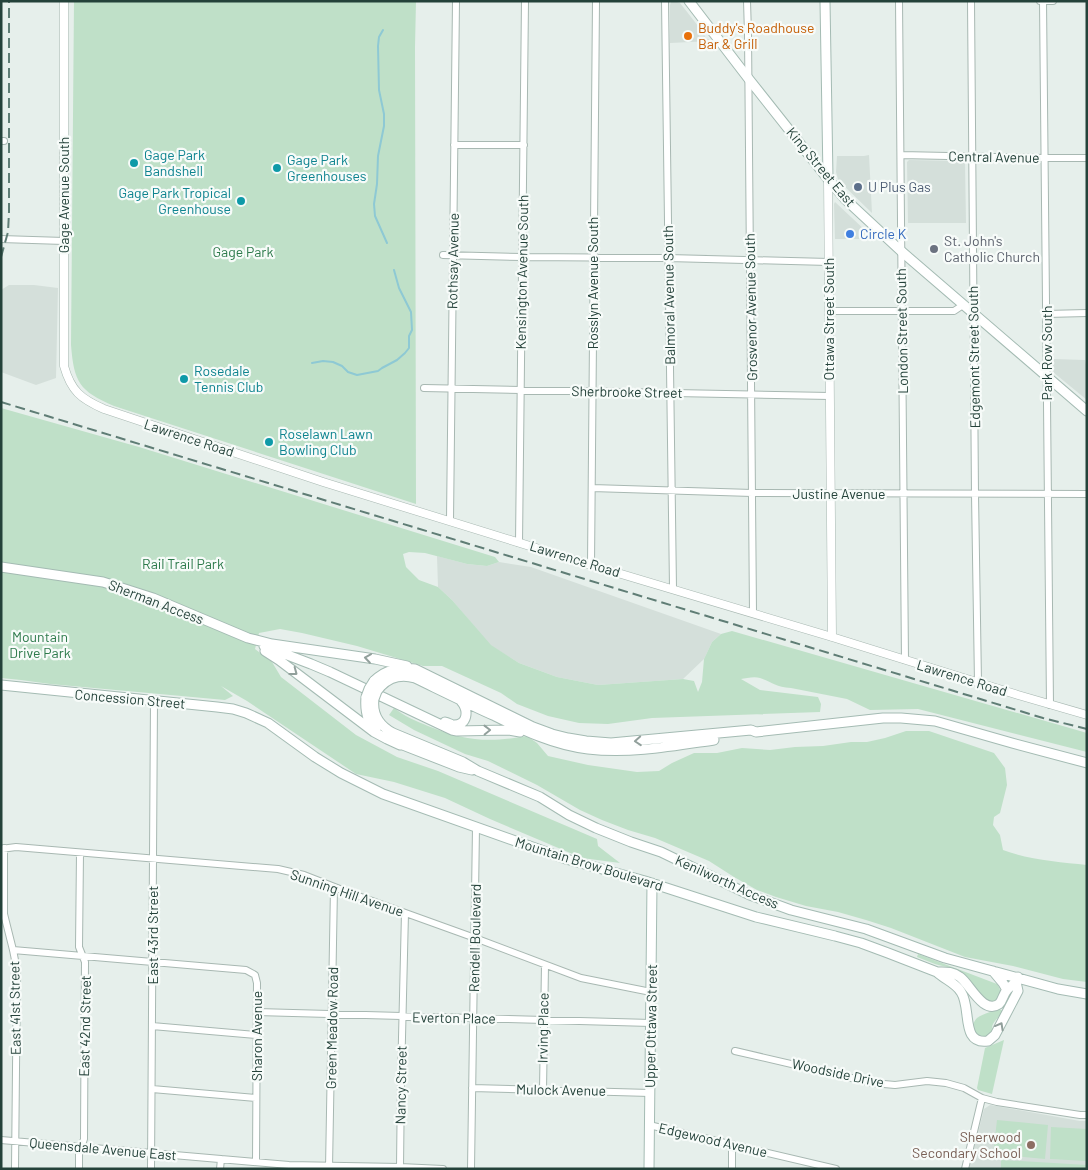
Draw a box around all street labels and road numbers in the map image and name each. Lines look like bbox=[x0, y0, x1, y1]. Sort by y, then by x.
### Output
street label: King Street East bbox=[783, 124, 860, 210]
street label: Gage Avenue South bbox=[55, 137, 72, 253]
street label: Central Avenue bbox=[948, 147, 1040, 166]
street label: Kensington Avenue South bbox=[512, 194, 531, 350]
street label: Rothsay Avenue bbox=[443, 213, 462, 309]
street label: Rosslyn Avenue South bbox=[584, 217, 601, 349]
street label: Balmoral Avenue South bbox=[659, 225, 678, 365]
street label: Grosvenor Avenue South bbox=[741, 233, 760, 381]
street label: Ottawa Street South bbox=[820, 258, 837, 380]
street label: London Street South bbox=[892, 268, 911, 394]
street label: Edgemont Street South bbox=[964, 286, 983, 428]
street label: Park Row South bbox=[1038, 305, 1055, 401]
street label: Sherbrooke Street bbox=[571, 382, 683, 401]
street label: Lawrence Road bbox=[142, 415, 236, 460]
street label: Justine Avenue bbox=[792, 485, 886, 502]
street label: Lawrence Road bbox=[528, 537, 622, 580]
street label: Sherman Access bbox=[106, 576, 206, 628]
street label: Lawrence Road bbox=[915, 656, 1009, 699]
street label: Concession Street bbox=[74, 685, 186, 712]
street label: Mountain Brow Boulevard bbox=[513, 833, 665, 894]
street label: Kenilworth Access bbox=[673, 851, 782, 912]
street label: Sunning Hill Avenue bbox=[288, 865, 406, 920]
street label: Rendell Boulevard bbox=[465, 884, 484, 992]
street label: East 43rd Street bbox=[144, 886, 161, 984]
street label: East 41st Street bbox=[5, 961, 24, 1055]
street label: Upper Ottawa Street bbox=[641, 964, 660, 1088]
street label: Green Meadow Road bbox=[322, 967, 341, 1089]
street label: East 42nd Street bbox=[75, 975, 94, 1077]
street label: Sharon Avenue bbox=[248, 991, 265, 1081]
street label: Irving Place bbox=[533, 993, 552, 1063]
street label: Everton Place bbox=[412, 1008, 496, 1027]
street label: Nancy Street bbox=[391, 1045, 410, 1125]
street label: Woodside Drive bbox=[790, 1054, 886, 1091]
street label: Mulock Avenue bbox=[516, 1080, 606, 1099]
street label: Edgewood Avenue bbox=[657, 1119, 769, 1160]
street label: Queensdale Avenue East bbox=[29, 1134, 177, 1163]

